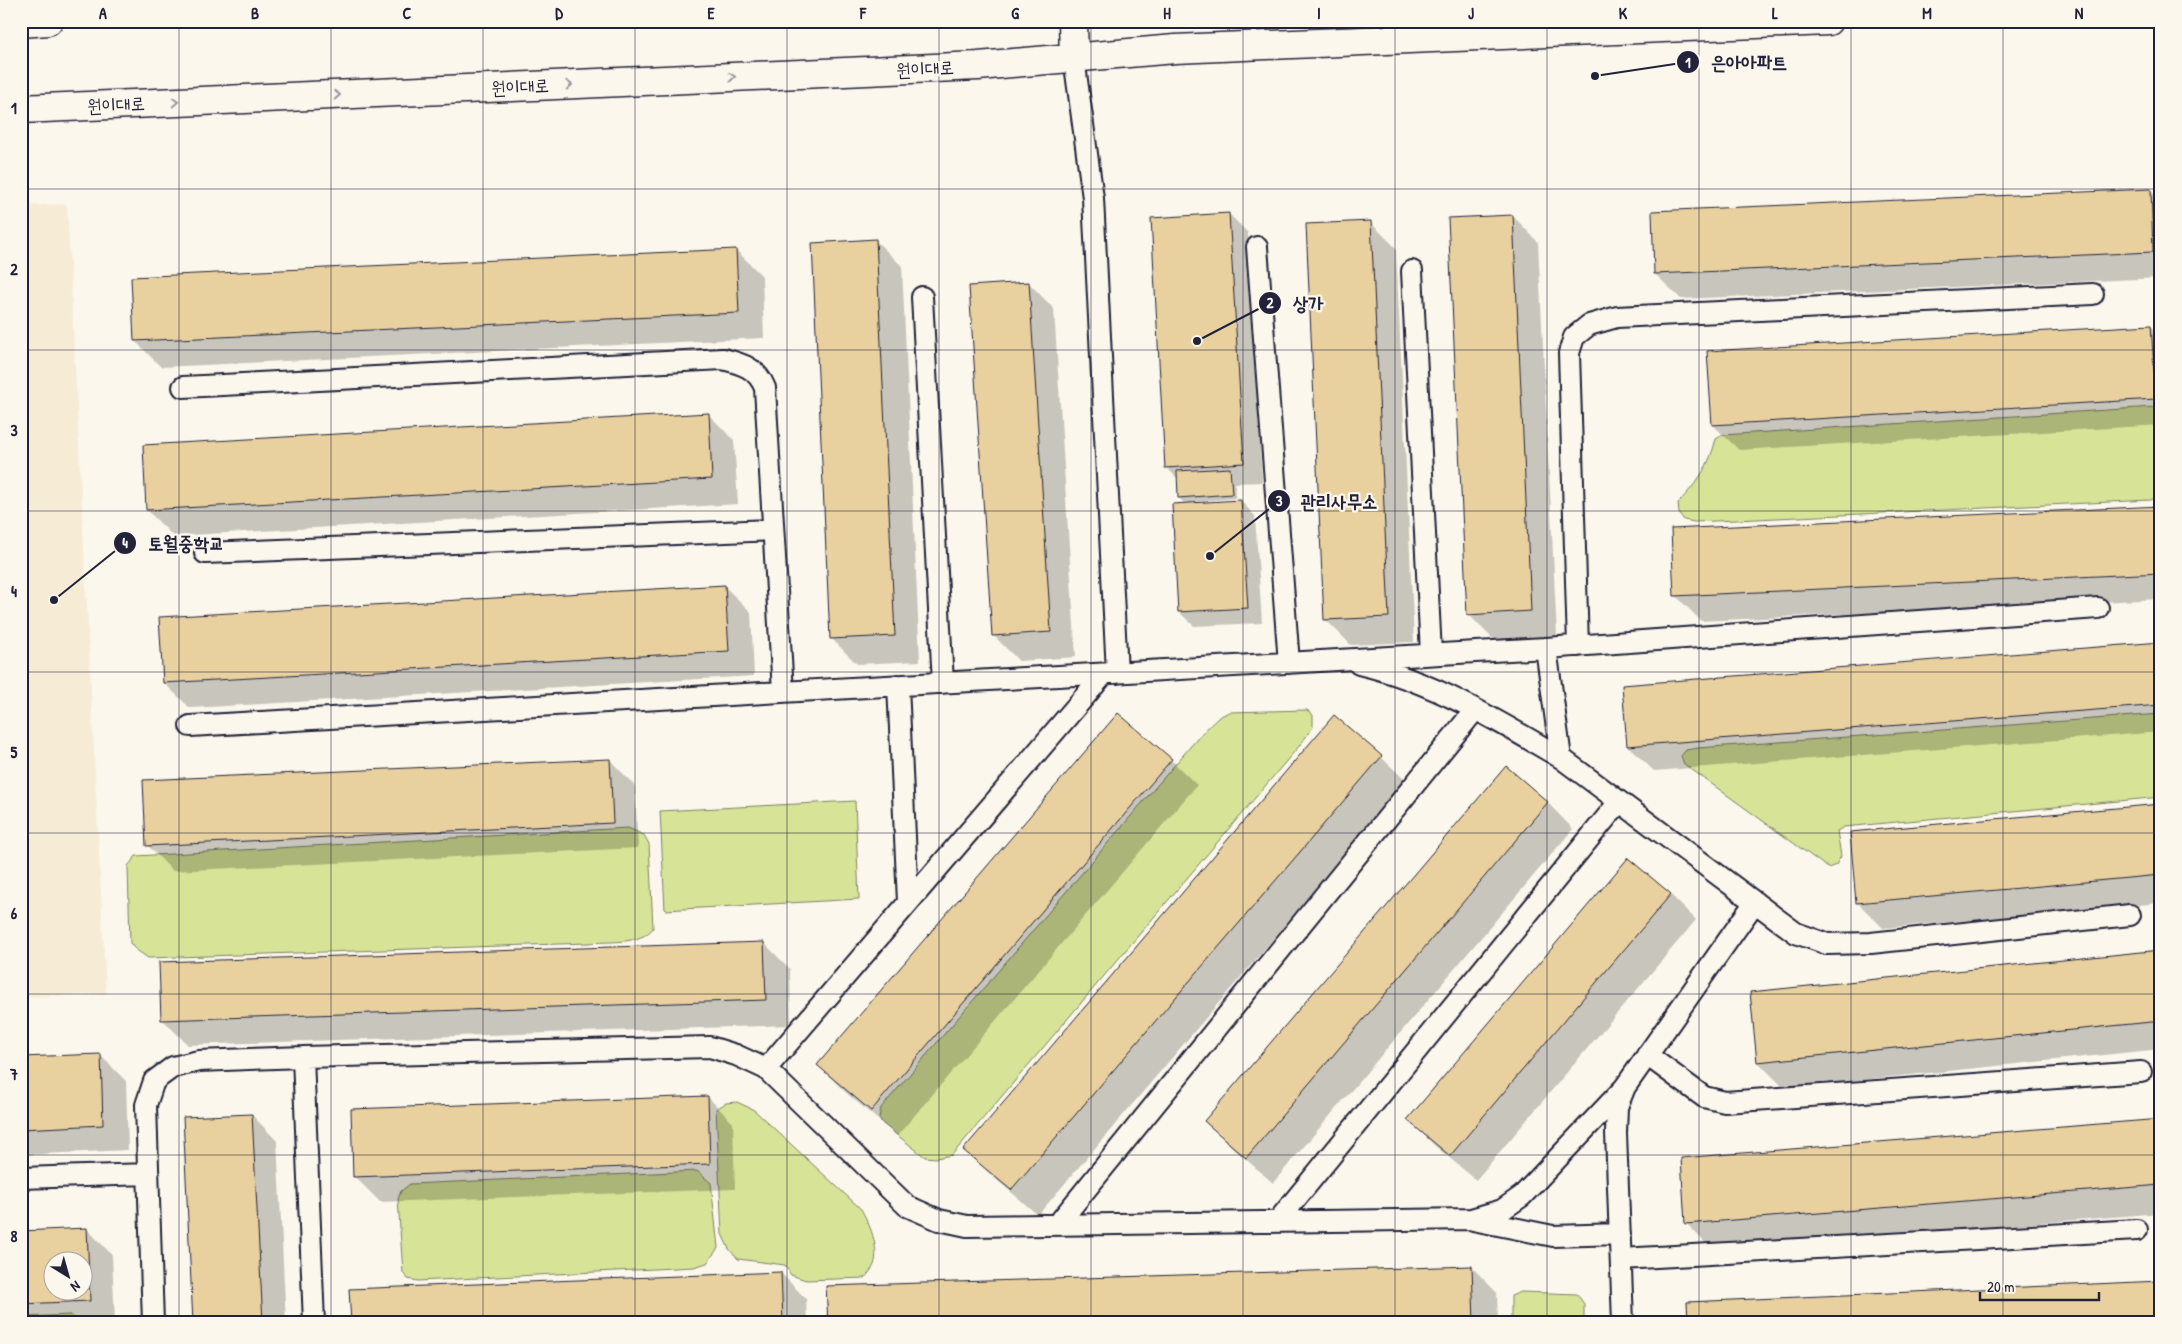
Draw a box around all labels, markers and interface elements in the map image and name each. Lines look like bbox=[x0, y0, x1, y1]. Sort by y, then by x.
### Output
text: A bbox=[99, 2, 107, 24]
text: B bbox=[251, 2, 259, 24]
text: C bbox=[403, 2, 412, 24]
text: D bbox=[555, 2, 563, 24]
text: E bbox=[707, 2, 715, 24]
text: F bbox=[859, 2, 867, 24]
text: G bbox=[1011, 2, 1019, 24]
text: H bbox=[1163, 2, 1171, 24]
text: I bbox=[1317, 2, 1321, 24]
text: J bbox=[1468, 2, 1474, 24]
text: K bbox=[1619, 2, 1628, 24]
text: L bbox=[1772, 2, 1778, 24]
text: M bbox=[1922, 2, 1932, 24]
text: N bbox=[2075, 2, 2084, 24]
callout: 은아아파트 bbox=[1676, 45, 1797, 79]
text: 은아아파트 bbox=[1711, 49, 1787, 75]
text: 1 bbox=[1685, 52, 1691, 73]
street label: 원이대로 bbox=[895, 55, 955, 82]
one-way arrow bbox=[728, 72, 736, 83]
street label: 원이대로 bbox=[490, 73, 550, 100]
one-way arrow bbox=[566, 79, 574, 90]
one-way arrow bbox=[334, 90, 341, 100]
street label: 원이대로 bbox=[86, 91, 146, 118]
text: 1 bbox=[11, 97, 17, 119]
one-way arrow bbox=[171, 97, 179, 108]
text: 2 bbox=[10, 258, 18, 280]
callout: 상가 bbox=[1258, 286, 1333, 320]
text: 상가 bbox=[1293, 290, 1324, 316]
text: 2 bbox=[1266, 292, 1274, 313]
text: 3 bbox=[10, 419, 18, 441]
callout: 관리사무소 bbox=[1266, 484, 1388, 518]
text: 관리사무소 bbox=[1301, 488, 1377, 514]
text: 3 bbox=[1276, 490, 1283, 511]
callout: 토월중학교 bbox=[112, 526, 234, 560]
text: 토월중학교 bbox=[148, 530, 224, 556]
text: 4 bbox=[122, 532, 128, 553]
text: 4 bbox=[11, 580, 17, 602]
text: 5 bbox=[11, 741, 18, 763]
text: 6 bbox=[11, 902, 18, 924]
text: 7 bbox=[9, 1063, 18, 1085]
text: 8 bbox=[11, 1225, 18, 1247]
north arrow bbox=[42, 1252, 92, 1302]
scale bar bbox=[1980, 1269, 2098, 1301]
text: 20 m bbox=[1987, 1276, 2014, 1297]
text: N bbox=[67, 1277, 85, 1297]

